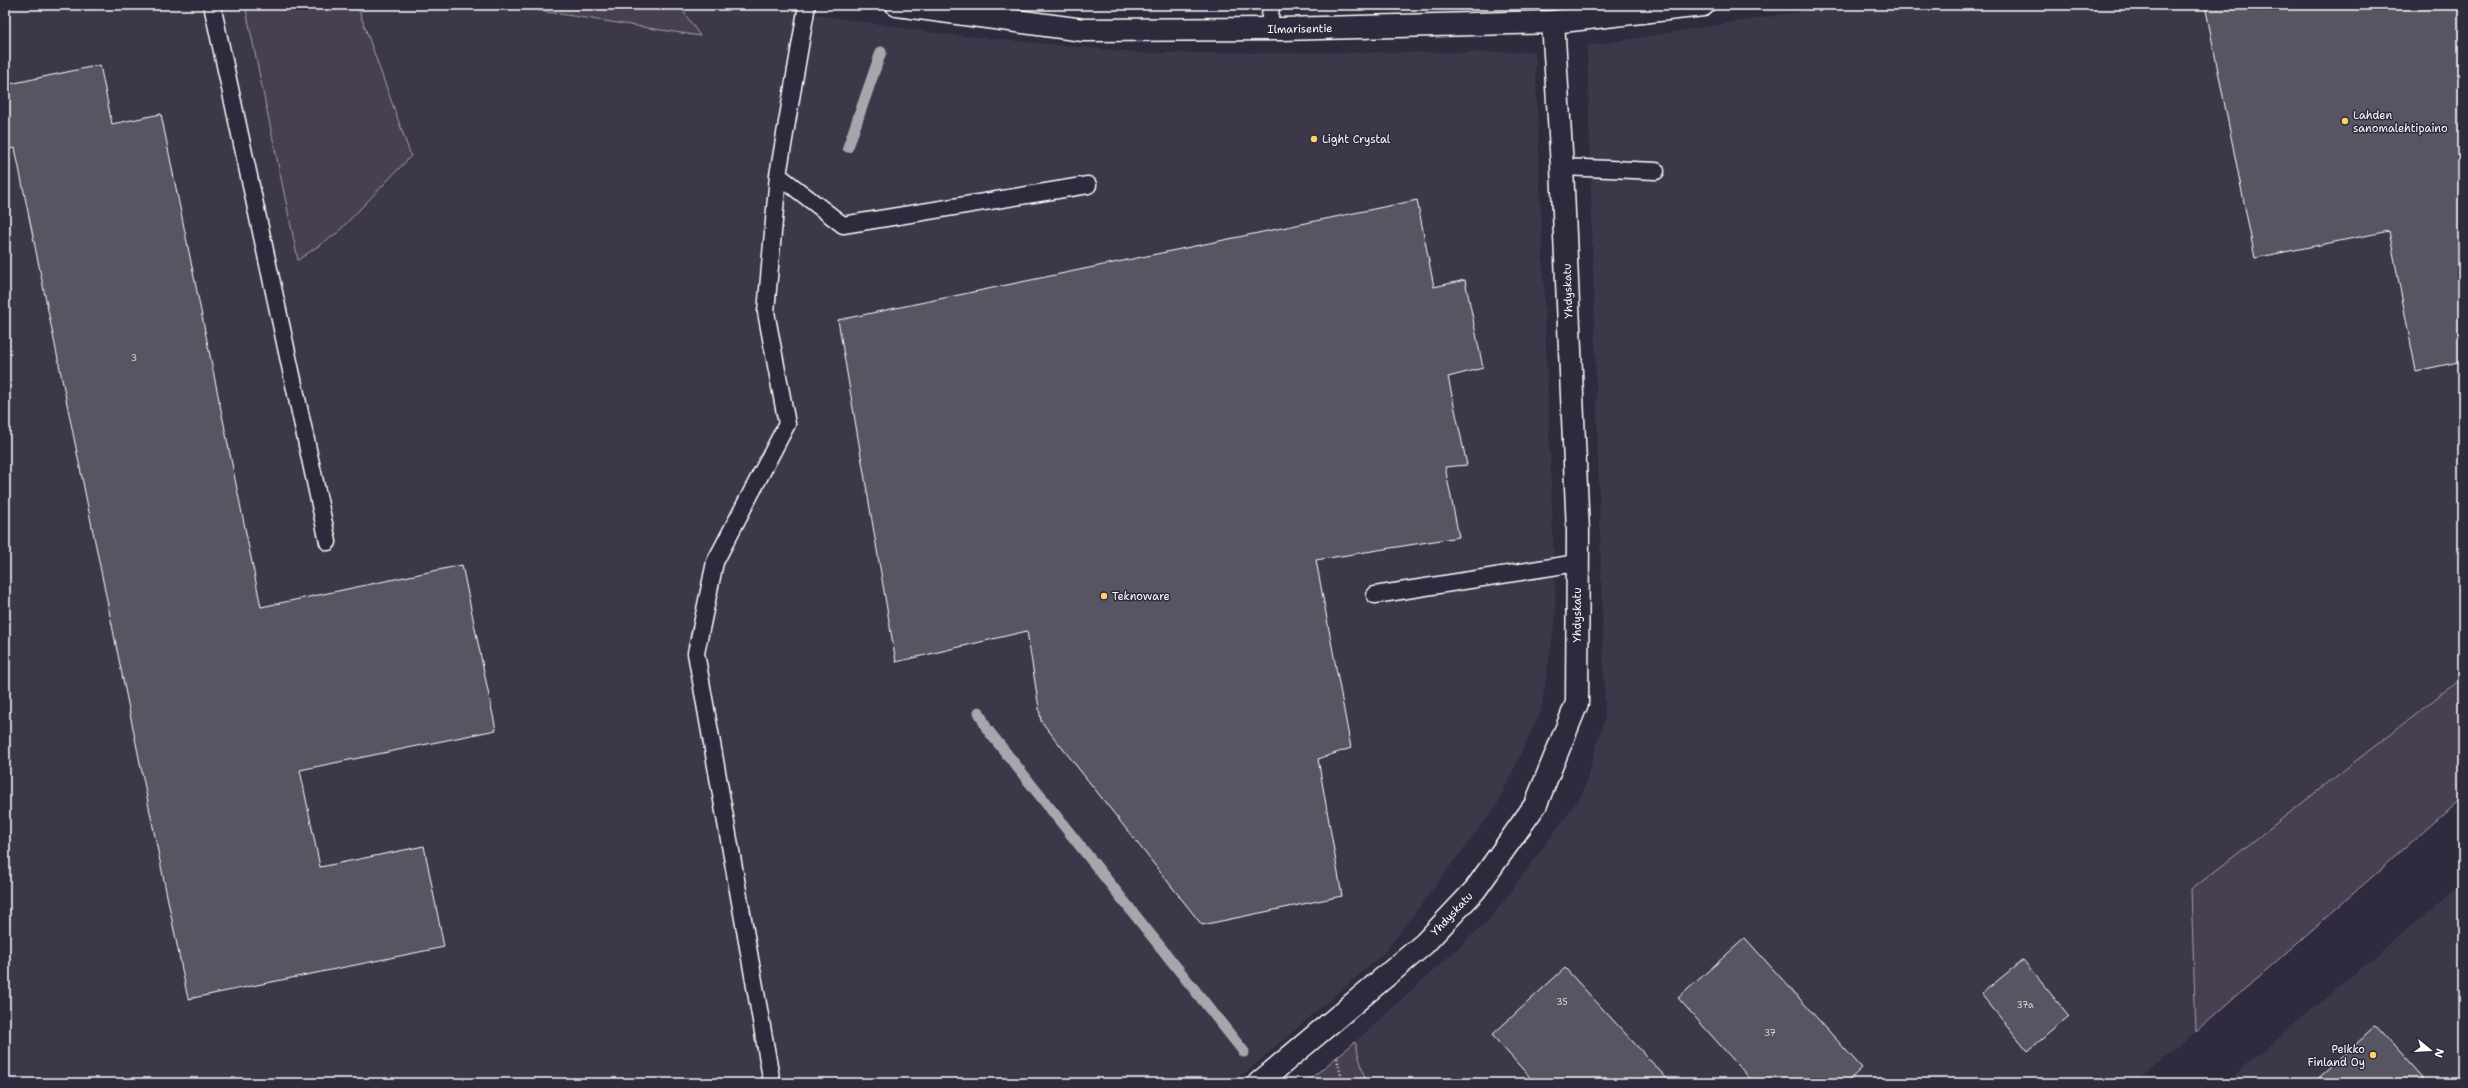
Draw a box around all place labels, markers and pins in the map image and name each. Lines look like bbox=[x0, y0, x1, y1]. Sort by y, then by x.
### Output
place label: Lahden sanomalehtipaino bbox=[2353, 108, 2448, 136]
marker: Lahden sanomalehtipaino bbox=[2340, 116, 2350, 126]
place label: Light Crystal bbox=[1322, 132, 1391, 147]
marker: Light Crystal bbox=[1309, 134, 1319, 144]
place label: Teknoware bbox=[1112, 589, 1170, 604]
marker: Teknoware bbox=[1099, 591, 1109, 601]
place label: Peikko Finland Oy bbox=[2307, 1042, 2365, 1070]
marker: Peikko Finland Oy bbox=[2368, 1050, 2378, 1060]

